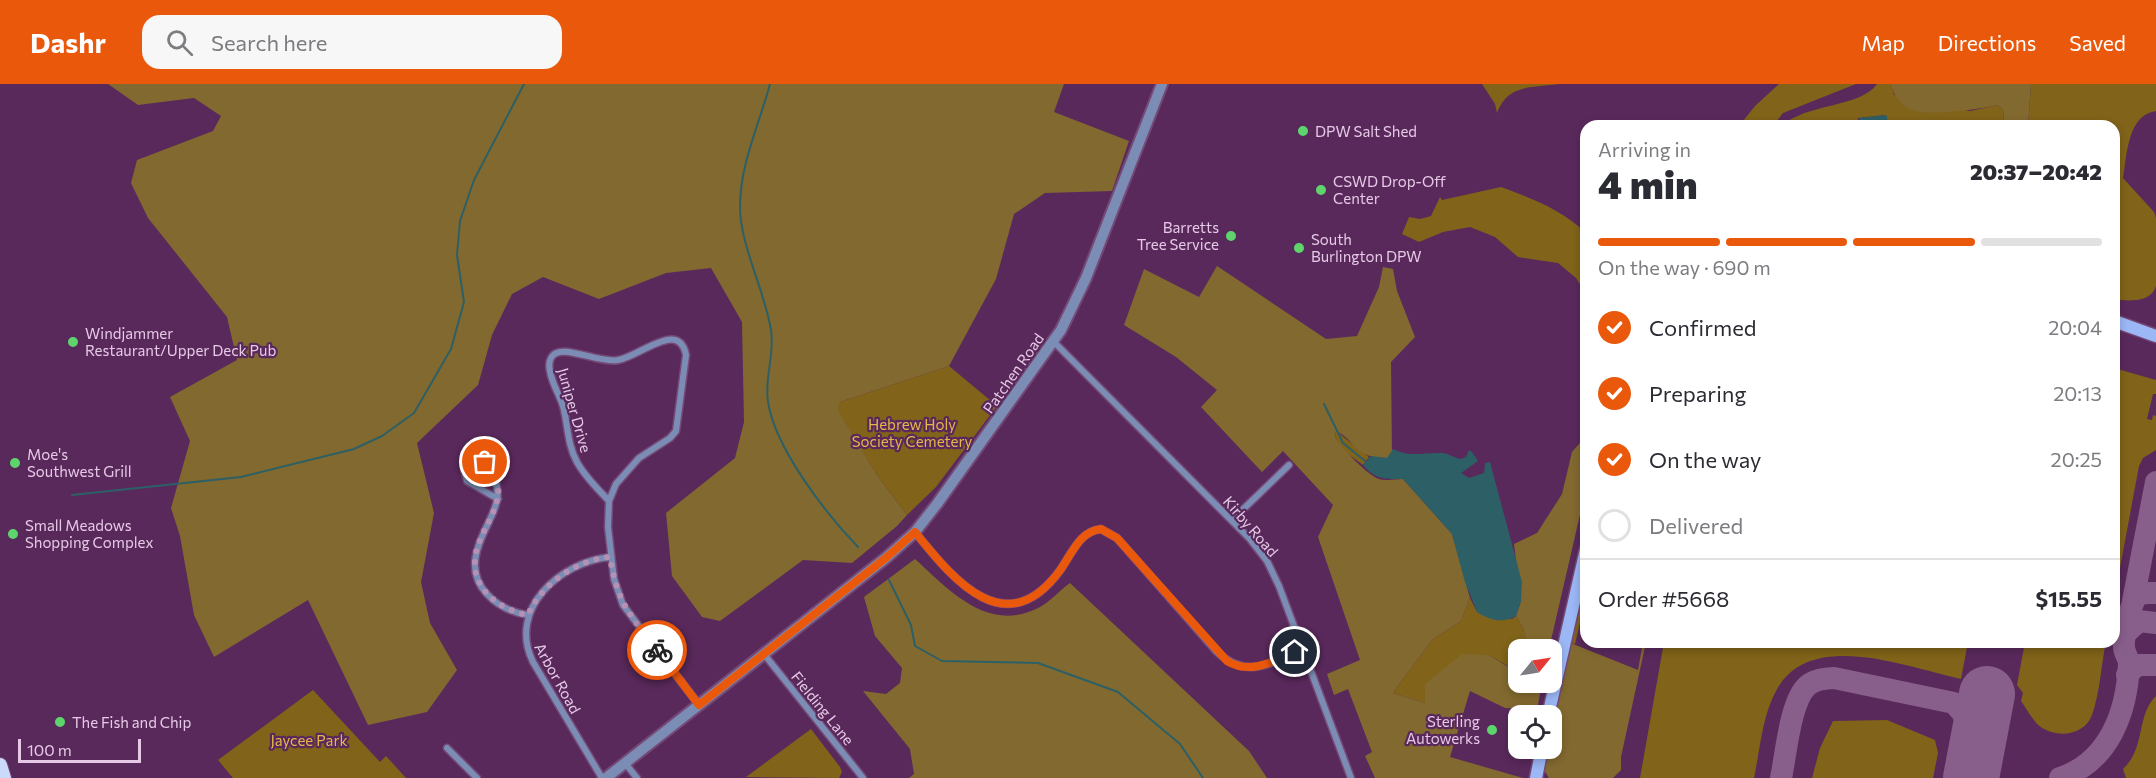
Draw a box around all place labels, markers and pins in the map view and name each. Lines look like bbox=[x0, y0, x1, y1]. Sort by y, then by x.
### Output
place label: DPW Salt Shed bbox=[1315, 122, 1417, 140]
marker: DPW Salt Shed bbox=[1296, 124, 1310, 138]
place label: CSWD Drop-Off Center bbox=[1333, 172, 1446, 207]
marker: CSWD Drop-Off Center bbox=[1314, 183, 1328, 197]
place label: Barretts Tree Service bbox=[1137, 218, 1219, 253]
marker: Barretts Tree Service bbox=[1224, 229, 1238, 243]
place label: South Burlington DPW bbox=[1311, 230, 1422, 265]
marker: South Burlington DPW bbox=[1292, 241, 1306, 255]
place label: Windjammer Restaurant/Upper Deck Pub bbox=[85, 324, 276, 359]
marker: Windjammer Restaurant/Upper Deck Pub bbox=[66, 335, 80, 349]
pin bbox=[459, 436, 510, 487]
place label: Moe's Southwest Grill bbox=[27, 445, 132, 480]
marker: Moe's Southwest Grill bbox=[8, 456, 22, 470]
place label: Small Meadows Shopping Complex bbox=[25, 516, 153, 551]
marker: Small Meadows Shopping Complex bbox=[6, 527, 20, 541]
pin bbox=[1269, 626, 1320, 677]
place label: Sterling Autowerks bbox=[1406, 712, 1480, 747]
place label: The Fish and Chip bbox=[72, 713, 191, 731]
marker: The Fish and Chip bbox=[53, 715, 67, 729]
marker: Sterling Autowerks bbox=[1485, 723, 1499, 737]

